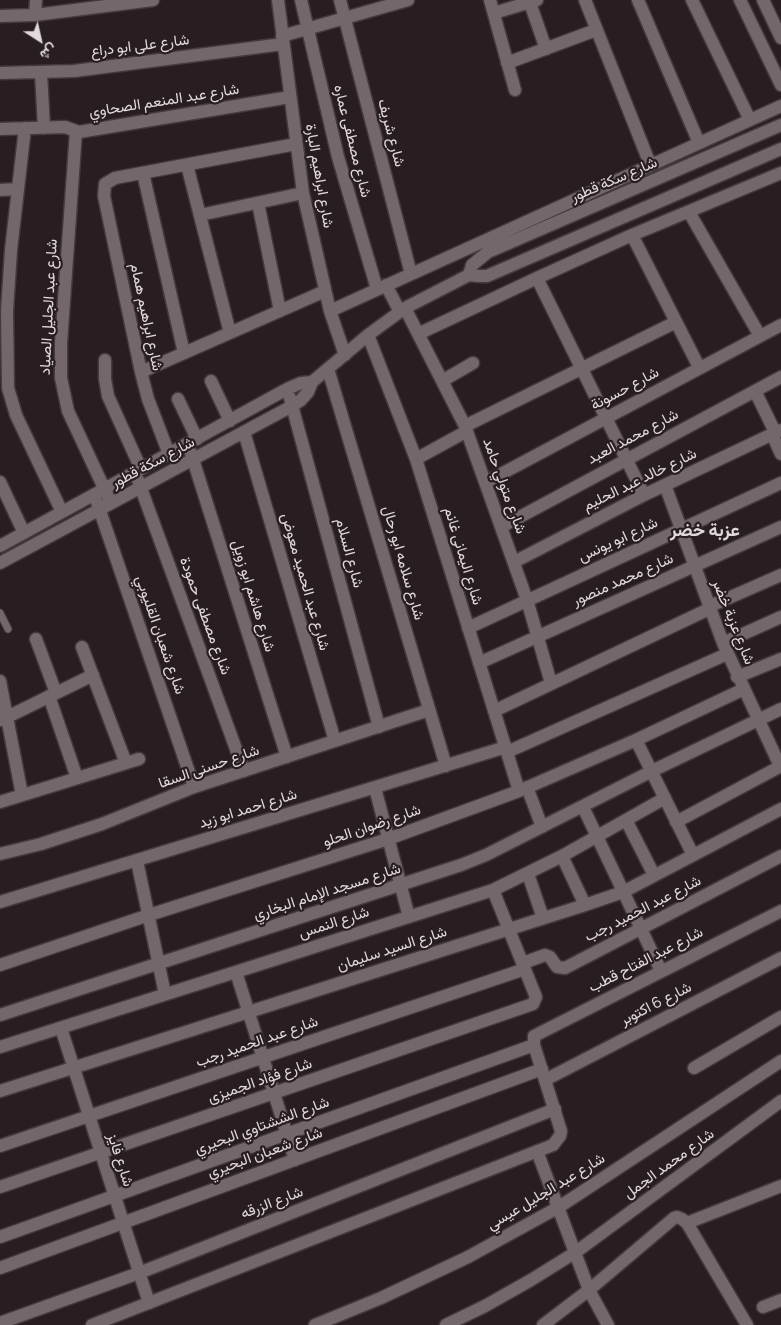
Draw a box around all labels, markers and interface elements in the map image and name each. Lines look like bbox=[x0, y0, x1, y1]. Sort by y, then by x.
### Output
north arrow bbox=[15, 15, 65, 65]
street label: شارع على ابو دراع bbox=[90, 31, 190, 61]
text: ش bbox=[37, 40, 61, 65]
street label: شارع عبد المنعم الصحاوي bbox=[88, 80, 240, 122]
street label: شارع مصطفى عماره bbox=[329, 83, 375, 199]
street label: شارع شريف bbox=[373, 97, 409, 169]
street label: شارع ابراهيم البارة bbox=[301, 122, 337, 230]
street label: شارع سكة قطور bbox=[568, 154, 660, 206]
street label: شارع عبد الجليل الصياد bbox=[36, 239, 62, 375]
street label: شارع ابراهيم همام bbox=[126, 262, 166, 372]
street label: شارع حسونة bbox=[588, 364, 662, 414]
street label: شارع محمد العبد bbox=[584, 405, 682, 469]
street label: شارع سكة قطور bbox=[108, 433, 198, 493]
street label: شارع متولي حامد bbox=[478, 436, 530, 536]
street label: شارع خالد عبد الحليم bbox=[580, 445, 700, 515]
street label: شارع سلامه ابو رحال bbox=[378, 504, 428, 622]
street label: شارع اليمانى غانم bbox=[440, 505, 486, 607]
street label: شارع عبد الحميد معوض bbox=[277, 511, 333, 653]
street label: شارع ابو يونس bbox=[575, 514, 661, 566]
street label: شارع السلام bbox=[331, 516, 367, 590]
district label: عزبة خضر bbox=[670, 520, 740, 542]
street label: شارع هاشم ابو زويل bbox=[227, 538, 279, 654]
street label: شارع محمد منصور bbox=[570, 550, 676, 610]
street label: شارع مصطفى حمودة bbox=[175, 555, 235, 677]
street label: شارع شعبان القليوبي bbox=[131, 573, 189, 697]
street label: شارع عزبة خضر bbox=[708, 577, 758, 667]
street label: شارع حسنى السقا bbox=[156, 741, 262, 793]
street label: شارع احمد ابو زيد bbox=[197, 786, 299, 832]
street label: شارع رضوان الحلو bbox=[321, 801, 423, 851]
street label: شارع مسجد الإمام البخاري bbox=[251, 860, 403, 924]
street label: شارع عبد الحميد رجب bbox=[582, 872, 704, 946]
street label: شارع النمس bbox=[296, 903, 372, 943]
street label: شارع السيد سليمان bbox=[335, 923, 449, 975]
street label: شارع عبد الفتاح قطب bbox=[586, 923, 706, 997]
street label: شارع 6 اكتوبر bbox=[617, 978, 695, 1030]
street label: شارع عبد الحميد رجب bbox=[193, 1013, 321, 1071]
street label: شارع فؤاد الجميزى bbox=[205, 1055, 315, 1107]
street label: شارع الششتاوي البحيري bbox=[192, 1093, 332, 1159]
street label: شارع شعبان البحيري bbox=[205, 1124, 325, 1182]
street label: شارع محمد الجمل bbox=[620, 1125, 718, 1203]
street label: شارع فايز bbox=[103, 1131, 137, 1189]
street label: شارع عبد الجليل عيسي bbox=[484, 1150, 608, 1234]
street label: شارع الزرقه bbox=[238, 1183, 306, 1223]

